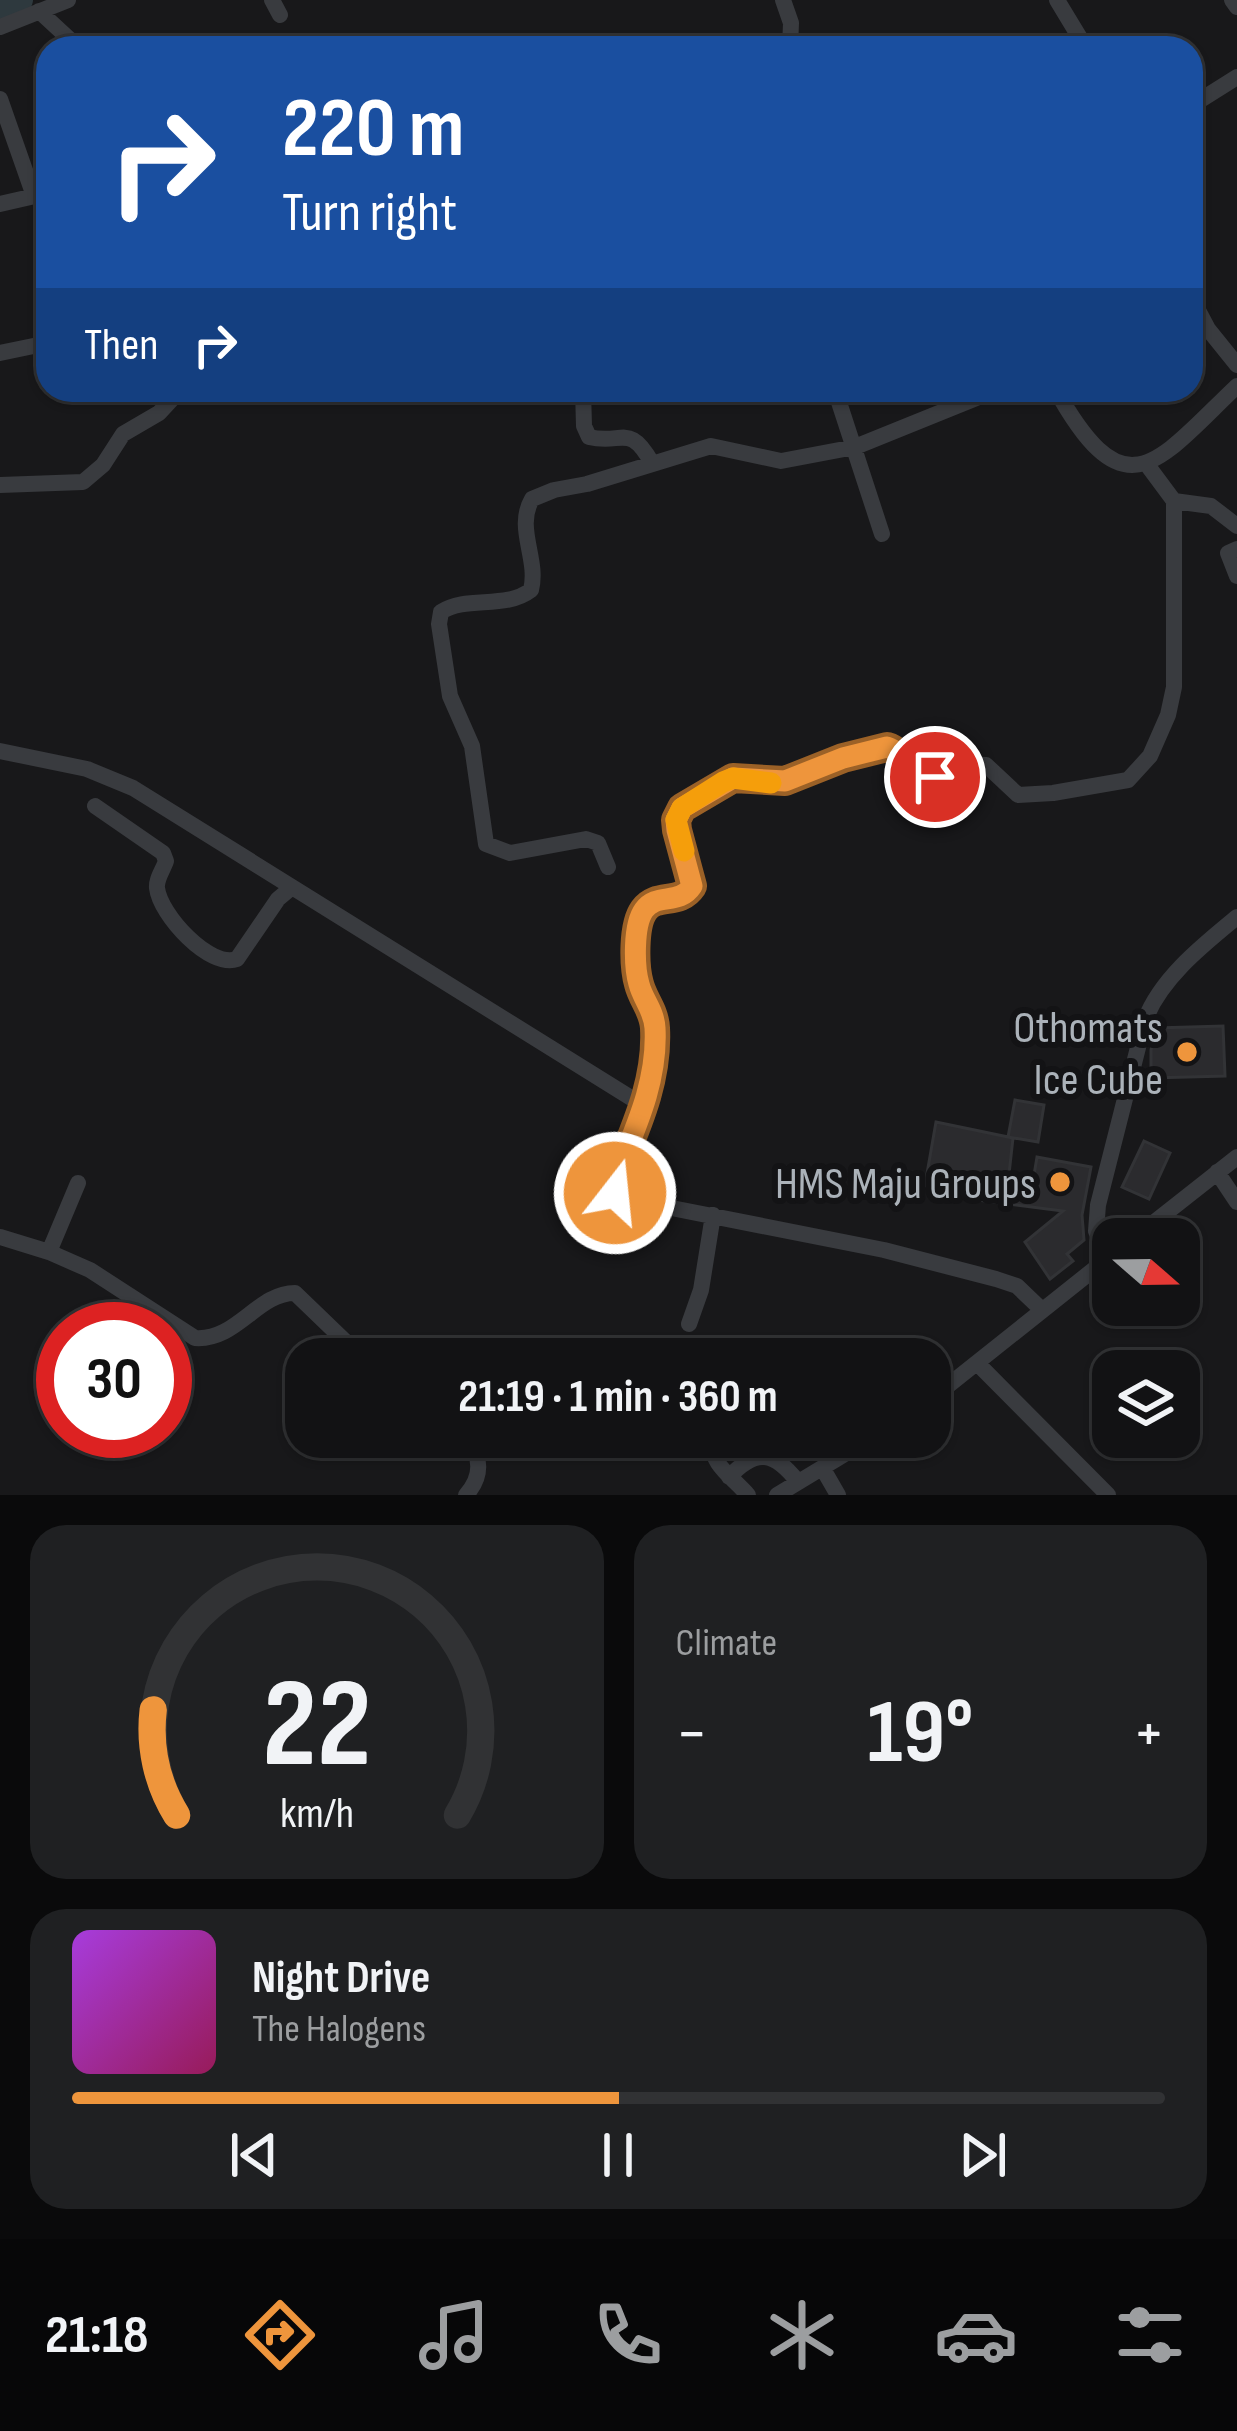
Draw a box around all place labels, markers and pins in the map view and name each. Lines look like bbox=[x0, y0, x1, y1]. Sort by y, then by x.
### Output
pin bbox=[884, 726, 986, 828]
place label: Othomats Ice Cube bbox=[1013, 1001, 1163, 1108]
marker: Othomats Ice Cube bbox=[1174, 1039, 1200, 1065]
place label: HMS Maju Groups bbox=[775, 1157, 1036, 1212]
marker: HMS Maju Groups bbox=[1047, 1169, 1073, 1195]

